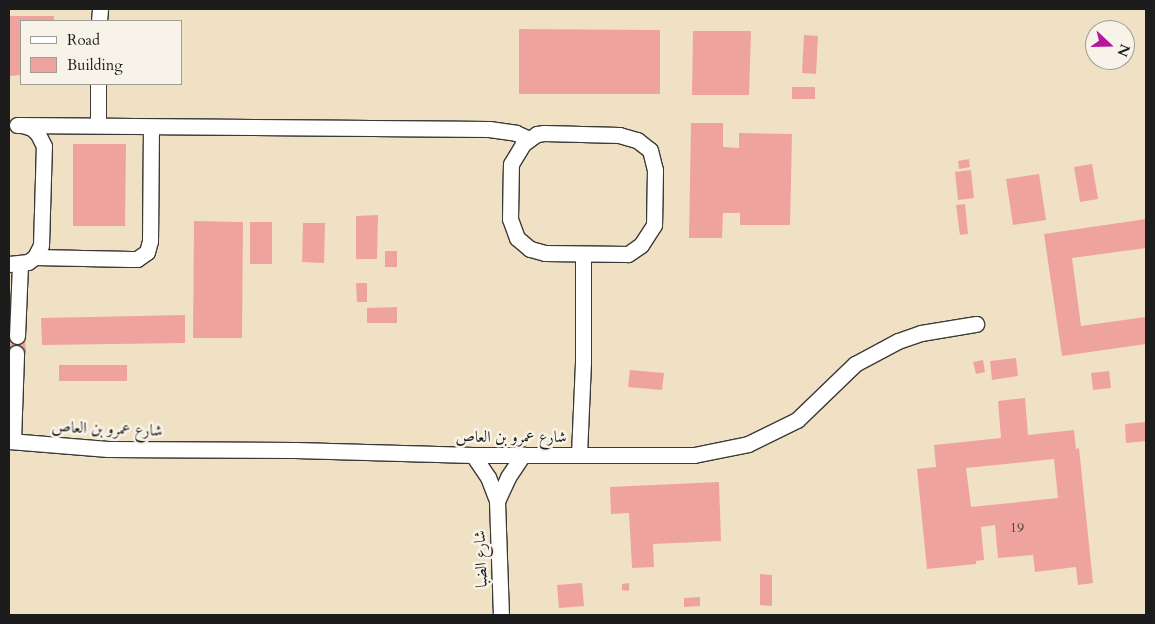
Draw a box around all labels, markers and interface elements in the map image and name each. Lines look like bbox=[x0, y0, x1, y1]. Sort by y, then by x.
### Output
legend bbox=[20, 20, 182, 85]
north arrow bbox=[1085, 20, 1135, 70]
text: Road bbox=[67, 30, 100, 50]
text: N bbox=[1112, 41, 1135, 59]
text: Building bbox=[67, 55, 123, 75]
street label: شارع عمرو بن العاص bbox=[51, 417, 163, 441]
street label: شارع عمرو بن العاص bbox=[456, 427, 566, 447]
house number: 19 bbox=[1010, 520, 1024, 536]
street label: شارع الضبا bbox=[470, 530, 492, 588]

